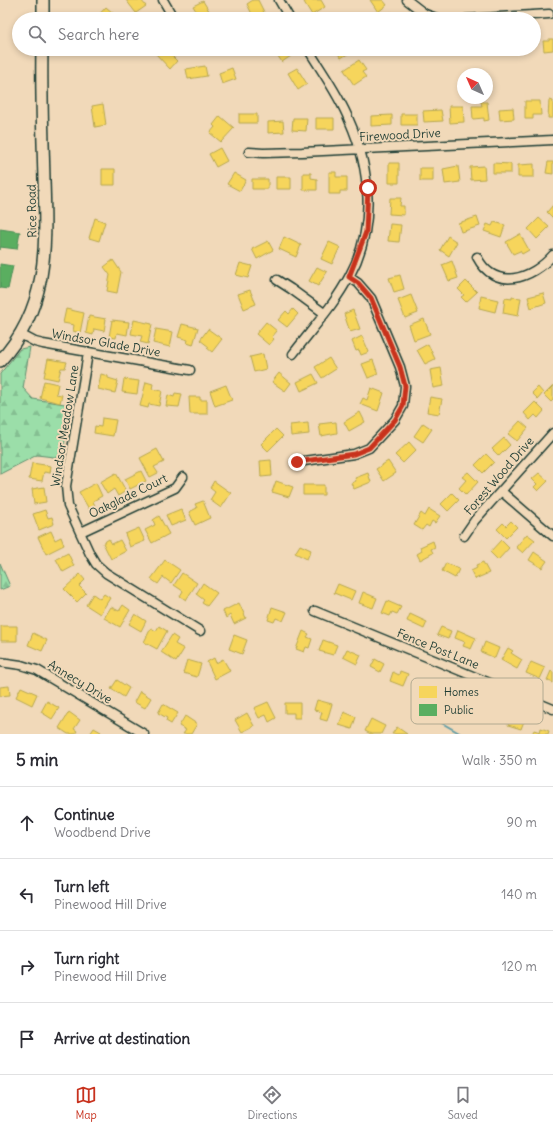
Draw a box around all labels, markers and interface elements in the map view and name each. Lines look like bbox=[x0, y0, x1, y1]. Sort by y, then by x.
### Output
search box bbox=[12, 12, 541, 56]
icon: search bbox=[26, 23, 48, 45]
text: Search here bbox=[58, 25, 139, 44]
north arrow bbox=[457, 68, 493, 104]
street label: Firewood Drive bbox=[359, 125, 441, 144]
route start bbox=[359, 179, 377, 197]
street label: Rice Road bbox=[24, 184, 39, 238]
street label: Windsor Glade Drive bbox=[50, 326, 162, 359]
street label: Windsor Meadow Lane bbox=[47, 364, 82, 488]
street label: Forest Wood Drive bbox=[461, 434, 537, 518]
route end bbox=[288, 453, 306, 471]
street label: Oakglade Court bbox=[86, 470, 169, 521]
street label: Fence Post Lane bbox=[395, 625, 482, 672]
street label: Annecy Drive bbox=[45, 657, 115, 707]
legend bbox=[411, 678, 543, 724]
text: Homes bbox=[444, 685, 479, 699]
text: Public bbox=[444, 703, 474, 717]
text: 5 min bbox=[16, 749, 58, 771]
text: Walk · 350 m bbox=[462, 752, 537, 769]
text: Continue bbox=[54, 805, 115, 824]
icon: ahead bbox=[16, 812, 38, 834]
text: 90 m bbox=[506, 814, 537, 831]
text: Woodbend Drive bbox=[54, 824, 151, 841]
text: Turn left bbox=[54, 877, 109, 896]
icon: left bbox=[16, 884, 38, 906]
text: 140 m bbox=[501, 886, 537, 903]
text: Pinewood Hill Drive bbox=[54, 896, 167, 913]
text: Turn right bbox=[54, 949, 119, 968]
icon: right bbox=[16, 956, 38, 978]
text: 120 m bbox=[502, 958, 537, 975]
text: Pinewood Hill Drive bbox=[54, 968, 167, 985]
icon: arrive bbox=[16, 1028, 38, 1050]
text: Arrive at destination bbox=[54, 1029, 190, 1048]
tab: Map bbox=[75, 1084, 97, 1122]
tab: Directions bbox=[248, 1084, 297, 1122]
tab: Saved bbox=[448, 1084, 478, 1122]

